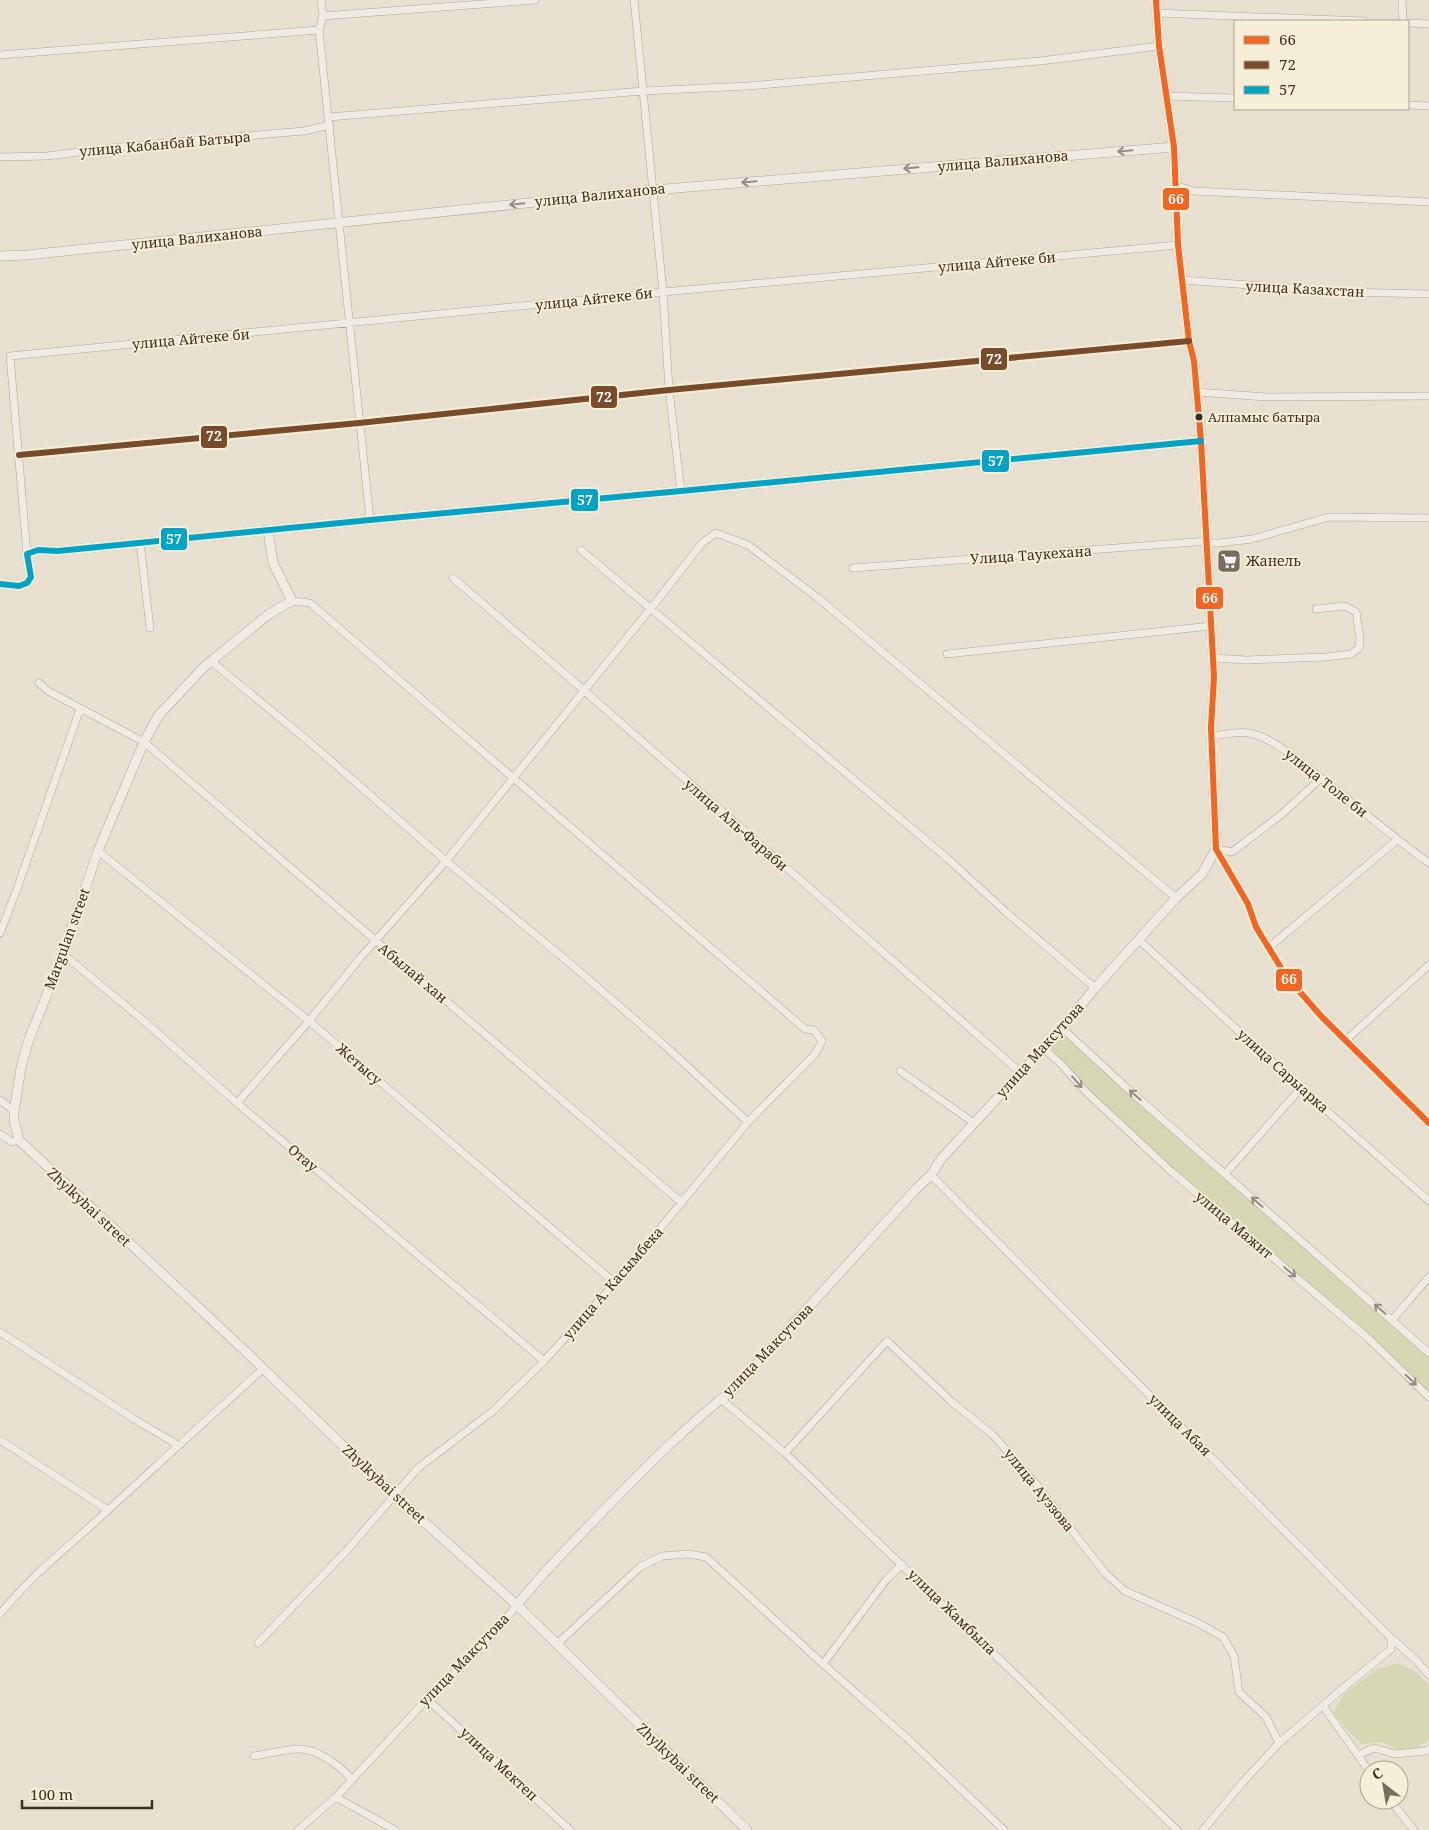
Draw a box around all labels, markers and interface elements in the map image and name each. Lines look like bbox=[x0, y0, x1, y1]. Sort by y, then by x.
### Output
legend bbox=[1234, 20, 1409, 110]
text: 66 bbox=[1279, 29, 1296, 49]
text: 72 bbox=[1279, 54, 1296, 74]
text: 57 bbox=[1279, 79, 1296, 99]
street label: улица Кабанбай Батыра bbox=[78, 127, 251, 160]
street label: улица Валиханова bbox=[937, 145, 1069, 176]
one-way arrow bbox=[1117, 146, 1133, 155]
one-way arrow bbox=[903, 164, 919, 173]
one-way arrow bbox=[741, 177, 757, 186]
street label: улица Валиханова bbox=[534, 178, 666, 211]
line badge: 66 bbox=[1162, 187, 1190, 211]
text: 66 bbox=[1168, 189, 1184, 208]
one-way arrow bbox=[510, 199, 526, 209]
street label: улица Валиханова bbox=[131, 221, 263, 254]
street label: улица Айтеке би bbox=[937, 247, 1057, 276]
street label: улица Казахстан bbox=[1245, 276, 1365, 301]
street label: улица Айтеке би bbox=[534, 283, 654, 314]
street label: улица Айтеке би bbox=[131, 324, 251, 353]
line badge: 72 bbox=[980, 347, 1008, 371]
text: 72 bbox=[986, 349, 1002, 368]
line badge: 72 bbox=[590, 385, 618, 409]
text: 72 bbox=[596, 387, 612, 406]
place label: Алпамыс батыра bbox=[1208, 408, 1321, 426]
marker: Алпамыс батыра bbox=[1194, 412, 1204, 422]
line badge: 72 bbox=[200, 425, 228, 449]
text: 72 bbox=[206, 426, 222, 445]
line badge: 57 bbox=[981, 449, 1010, 473]
text: 57 bbox=[988, 451, 1004, 470]
line badge: 57 bbox=[570, 488, 599, 512]
text: 57 bbox=[577, 490, 593, 509]
line badge: 57 bbox=[160, 527, 188, 551]
text: 57 bbox=[166, 529, 182, 548]
street label: Улица Таукехана bbox=[970, 541, 1092, 568]
supermarket icon: Жанель bbox=[1216, 548, 1242, 574]
place label: Жанель bbox=[1245, 551, 1301, 570]
line badge: 66 bbox=[1195, 586, 1224, 610]
text: 66 bbox=[1202, 588, 1218, 607]
street label: улица Толе би bbox=[1281, 744, 1372, 821]
street label: улица Аль-Фараби bbox=[680, 774, 792, 875]
street label: Margulan street bbox=[39, 885, 94, 992]
street label: Абылай хан bbox=[375, 938, 452, 1007]
line badge: 66 bbox=[1275, 968, 1303, 992]
text: 66 bbox=[1281, 969, 1297, 988]
street label: улица Максутова bbox=[992, 998, 1088, 1102]
street label: улица Сарыарка bbox=[1234, 1024, 1333, 1117]
street label: Жетысу bbox=[332, 1038, 386, 1089]
one-way arrow bbox=[1071, 1076, 1083, 1089]
one-way arrow bbox=[1129, 1090, 1142, 1101]
street label: Отау bbox=[284, 1139, 322, 1176]
street label: Zhylkybai street bbox=[44, 1163, 135, 1250]
street label: улица Мажит bbox=[1191, 1186, 1278, 1263]
one-way arrow bbox=[1251, 1196, 1264, 1208]
street label: улица А. Касымбека bbox=[558, 1222, 667, 1343]
one-way arrow bbox=[1283, 1266, 1296, 1278]
street label: улица Максутова bbox=[718, 1299, 817, 1400]
one-way arrow bbox=[1373, 1303, 1386, 1315]
one-way arrow bbox=[1405, 1374, 1417, 1386]
street label: улица Абая bbox=[1145, 1389, 1216, 1460]
street label: Zhylkybai street bbox=[339, 1440, 430, 1527]
street label: улица Ауэзова bbox=[1000, 1444, 1079, 1535]
street label: улица Жамбыла bbox=[904, 1564, 1001, 1659]
street label: улица Максутова bbox=[414, 1609, 513, 1710]
street label: Zhylkybai street bbox=[633, 1718, 724, 1807]
street label: улица Мектеп bbox=[456, 1723, 542, 1805]
north arrow bbox=[1359, 1760, 1409, 1810]
text: С bbox=[1368, 1763, 1386, 1784]
scale bar bbox=[22, 1778, 152, 1810]
text: 100 m bbox=[30, 1784, 73, 1804]

